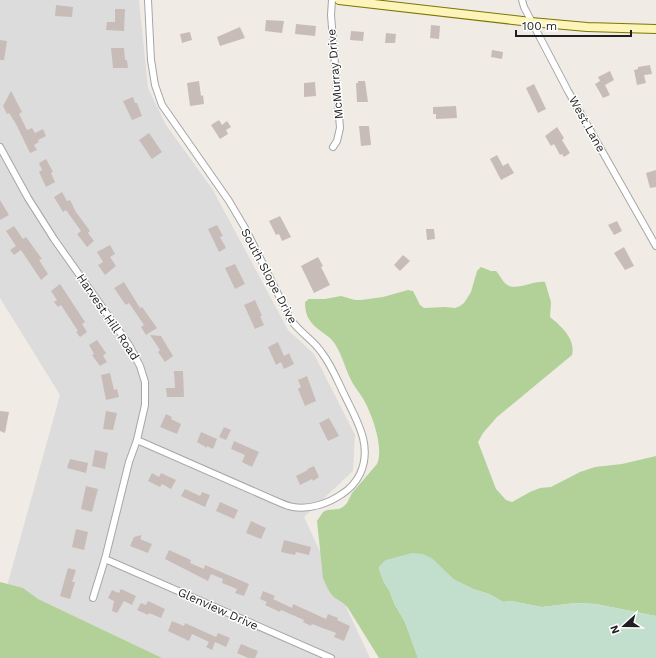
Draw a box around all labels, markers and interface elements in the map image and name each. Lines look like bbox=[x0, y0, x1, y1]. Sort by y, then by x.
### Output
scale bar bbox=[516, 12, 631, 38]
text: 100 m bbox=[522, 19, 557, 33]
street label: McMurray Drive bbox=[324, 28, 346, 120]
street label: West Lane bbox=[566, 94, 608, 154]
street label: South Slope Drive bbox=[238, 226, 300, 326]
street label: Harvest Hill Road bbox=[74, 271, 142, 363]
street label: Glenview Drive bbox=[176, 585, 260, 633]
north arrow bbox=[604, 606, 644, 646]
text: N bbox=[608, 623, 623, 636]

